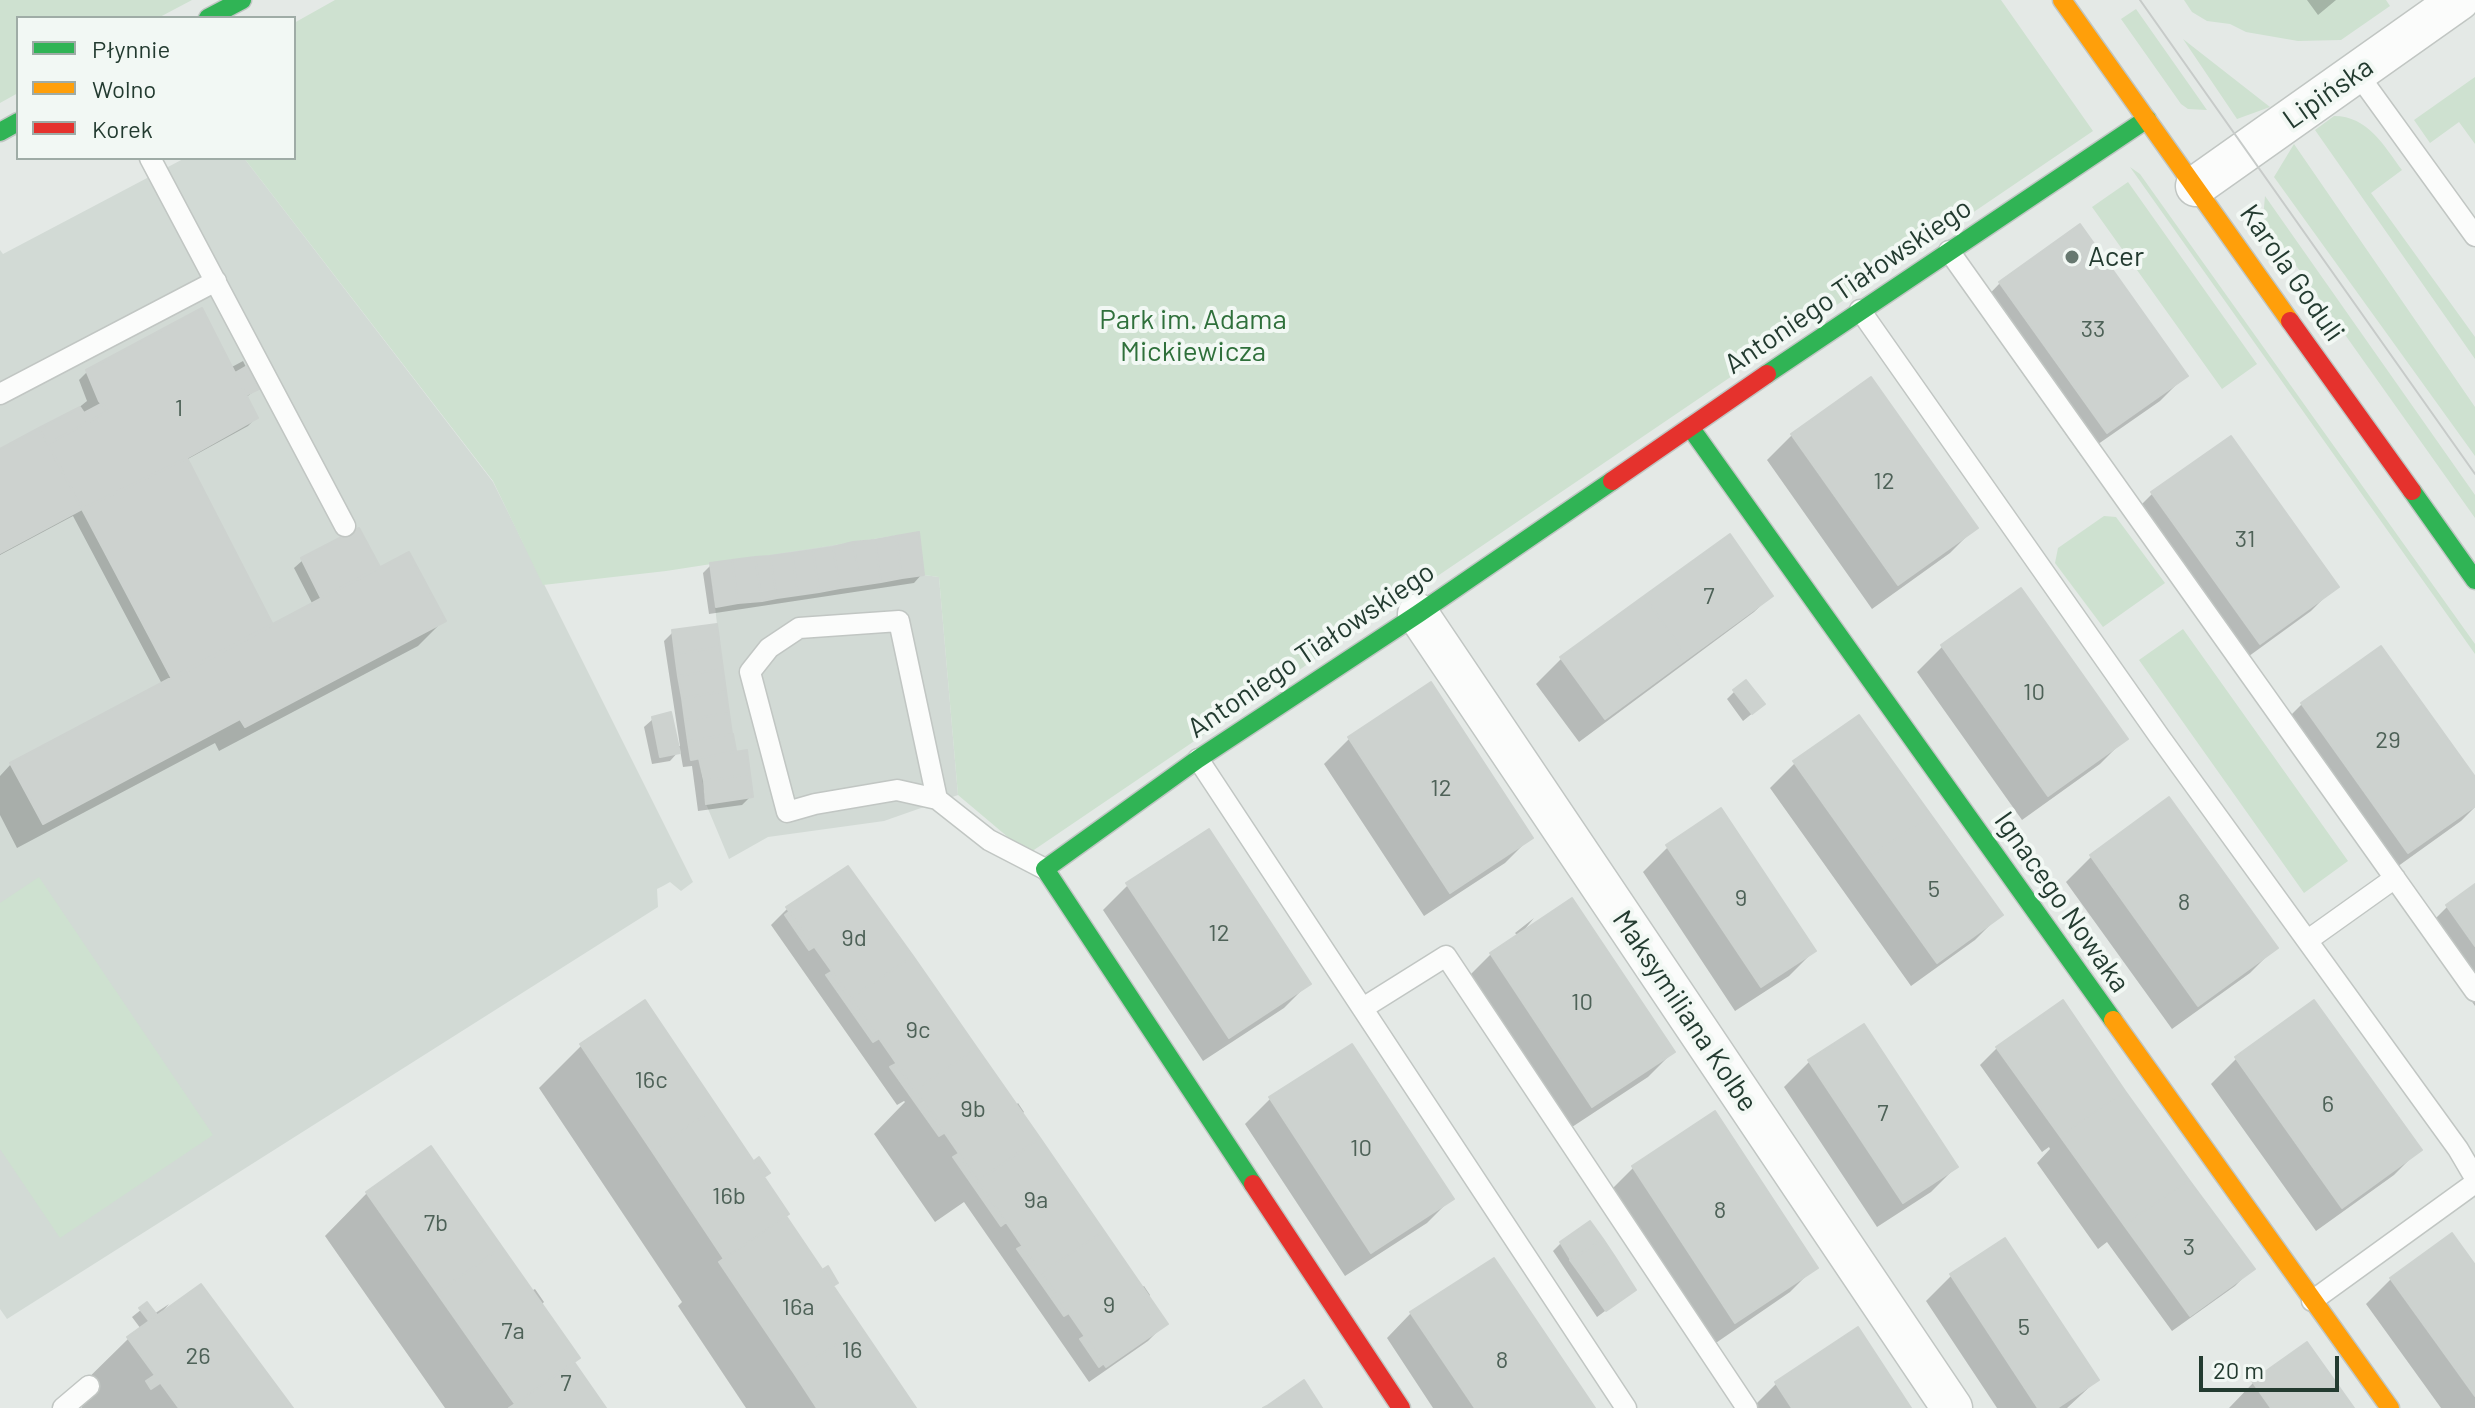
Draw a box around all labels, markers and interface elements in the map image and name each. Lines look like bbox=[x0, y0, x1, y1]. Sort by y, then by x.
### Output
legend bbox=[16, 16, 296, 160]
text: Płynnie bbox=[92, 34, 170, 63]
street label: Lipińska bbox=[2276, 50, 2380, 136]
text: Wolno bbox=[92, 74, 156, 103]
text: Korek bbox=[92, 114, 153, 143]
street label: Antoniego Tiałowskiego bbox=[1718, 191, 1978, 381]
street label: Karola Goduli bbox=[2233, 198, 2351, 348]
place label: Acer bbox=[2088, 240, 2144, 274]
marker: Acer bbox=[2063, 248, 2081, 266]
park label: Park im. Adama Mickiewicza bbox=[1099, 303, 1287, 369]
house number: 33 bbox=[2081, 315, 2105, 343]
house number: 1 bbox=[175, 394, 183, 422]
house number: 12 bbox=[1873, 467, 1895, 495]
house number: 31 bbox=[2235, 525, 2255, 553]
street label: Antoniego Tiałowskiego bbox=[1181, 555, 1441, 745]
house number: 7 bbox=[1703, 582, 1715, 610]
house number: 10 bbox=[2023, 678, 2045, 706]
house number: 29 bbox=[2375, 726, 2401, 754]
house number: 12 bbox=[1430, 774, 1452, 802]
street label: Ignacego Nowaka bbox=[1987, 805, 2137, 999]
house number: 5 bbox=[1928, 875, 1940, 903]
house number: 9 bbox=[1735, 884, 1747, 912]
house number: 8 bbox=[2178, 888, 2190, 916]
street label: Maksymiliana Kolbe bbox=[1605, 904, 1765, 1118]
house number: 12 bbox=[1208, 919, 1230, 947]
house number: 9d bbox=[841, 924, 867, 952]
house number: 10 bbox=[1571, 988, 1593, 1016]
house number: 9c bbox=[906, 1016, 930, 1044]
house number: 16c bbox=[634, 1066, 668, 1094]
house number: 6 bbox=[2322, 1090, 2334, 1118]
house number: 9b bbox=[960, 1095, 986, 1123]
house number: 7 bbox=[1877, 1099, 1889, 1127]
house number: 10 bbox=[1350, 1134, 1372, 1162]
house number: 16b bbox=[712, 1182, 746, 1210]
house number: 9a bbox=[1024, 1186, 1048, 1214]
house number: 8 bbox=[1714, 1196, 1726, 1224]
house number: 7b bbox=[424, 1209, 448, 1237]
house number: 3 bbox=[2183, 1233, 2195, 1261]
house number: 9 bbox=[1103, 1291, 1115, 1319]
house number: 16a bbox=[781, 1293, 815, 1321]
house number: 5 bbox=[2018, 1313, 2030, 1341]
house number: 7a bbox=[501, 1317, 525, 1345]
house number: 16 bbox=[842, 1336, 862, 1364]
scale bar bbox=[2203, 1340, 2343, 1390]
house number: 26 bbox=[185, 1342, 211, 1370]
house number: 8 bbox=[1496, 1346, 1508, 1374]
text: 20 m bbox=[2213, 1355, 2264, 1384]
house number: 7 bbox=[560, 1369, 572, 1397]

